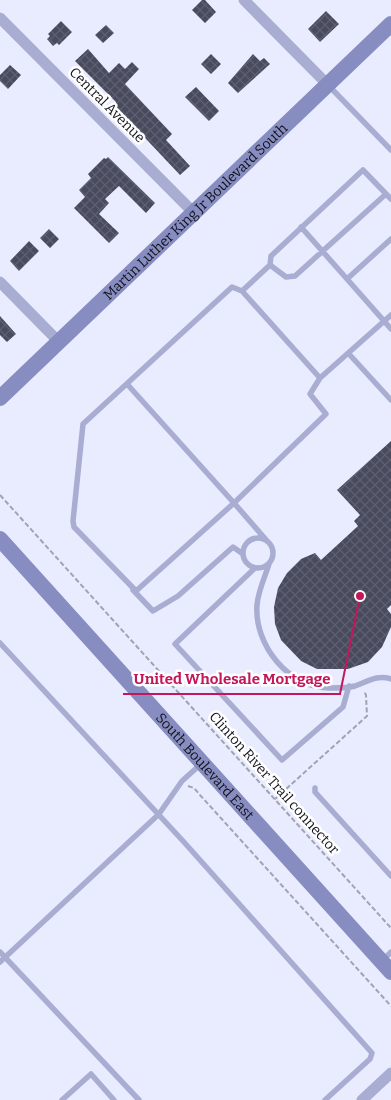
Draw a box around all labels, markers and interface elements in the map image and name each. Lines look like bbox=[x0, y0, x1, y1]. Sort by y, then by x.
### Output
street label: Central Avenue bbox=[66, 64, 148, 146]
street label: Martin Luther King Jr Boulevard South bbox=[100, 119, 291, 303]
callout: United Wholesale Mortgage bbox=[123, 664, 340, 694]
text: United Wholesale Mortgage bbox=[134, 670, 330, 688]
street label: Clinton River Trail connector bbox=[206, 708, 342, 858]
street label: South Boulevard East bbox=[152, 709, 258, 823]

